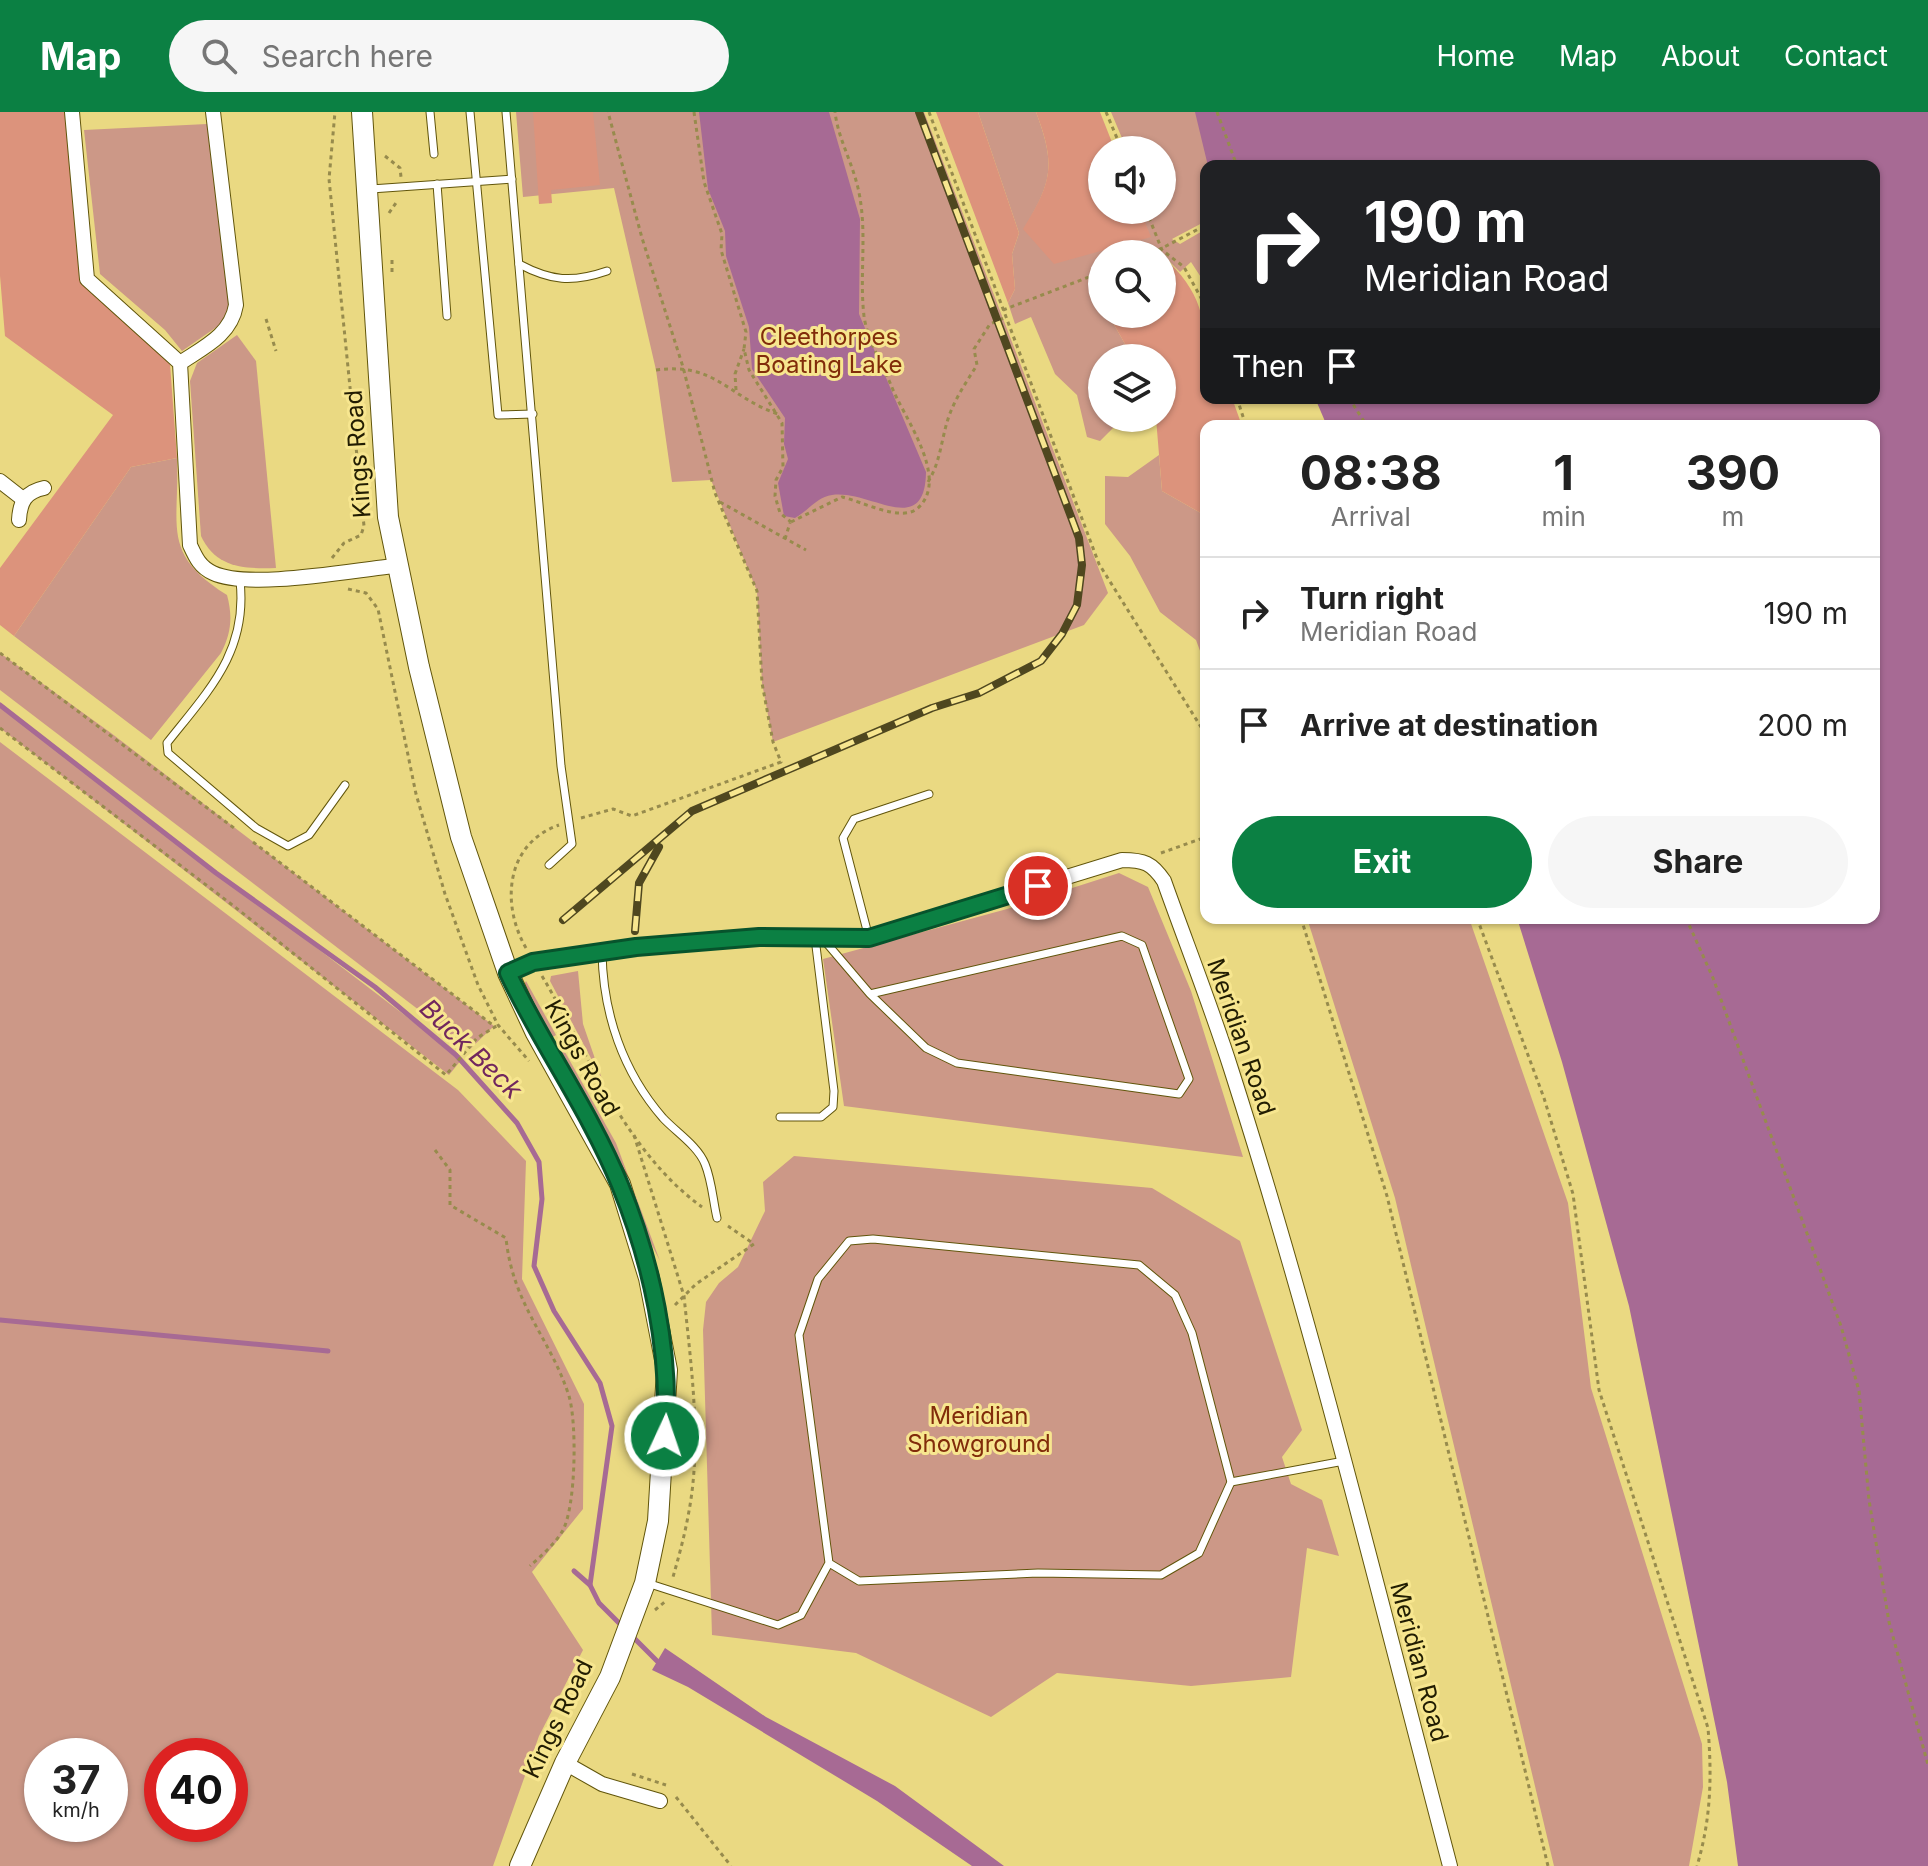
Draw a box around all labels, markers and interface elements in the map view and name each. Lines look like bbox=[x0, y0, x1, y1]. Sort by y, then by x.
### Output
search box bbox=[169, 20, 729, 92]
text: Map bbox=[40, 33, 121, 79]
icon: search bbox=[197, 34, 241, 78]
text: Search here bbox=[261, 38, 433, 74]
text: Home bbox=[1436, 39, 1515, 73]
text: Map bbox=[1559, 39, 1617, 73]
text: About bbox=[1661, 39, 1740, 73]
text: Contact bbox=[1784, 39, 1888, 73]
map controls bbox=[1088, 136, 1176, 432]
button: sound bbox=[1088, 136, 1176, 224]
text: 190 m bbox=[1364, 188, 1527, 256]
icon: right bbox=[1232, 192, 1336, 296]
button: search bbox=[1088, 240, 1176, 328]
text: Meridian Road bbox=[1364, 256, 1610, 300]
park label: Cleethorpes Boating Lake bbox=[756, 322, 902, 379]
button: layers bbox=[1088, 344, 1176, 432]
icon: arrive bbox=[1320, 344, 1364, 388]
text: Then bbox=[1232, 348, 1304, 384]
street label: Kings Road bbox=[339, 389, 376, 519]
text: 08:38 bbox=[1300, 443, 1442, 502]
text: 1 bbox=[1553, 443, 1574, 502]
text: 390 bbox=[1686, 443, 1780, 502]
text: Arrival bbox=[1331, 501, 1411, 532]
text: min bbox=[1541, 501, 1586, 532]
text: m bbox=[1722, 501, 1744, 532]
text: Turn right bbox=[1300, 580, 1444, 616]
icon: right bbox=[1232, 591, 1276, 635]
text: 190 m bbox=[1764, 595, 1848, 631]
text: Meridian Road bbox=[1300, 616, 1477, 647]
icon: arrive bbox=[1232, 703, 1276, 747]
text: Arrive at destination bbox=[1300, 707, 1598, 743]
text: 200 m bbox=[1757, 707, 1848, 743]
button: Exit bbox=[1232, 816, 1532, 908]
button: Share bbox=[1548, 816, 1848, 908]
pin bbox=[1004, 852, 1072, 920]
icon: arrive bbox=[1016, 864, 1060, 908]
street label: Meridian Road bbox=[1201, 955, 1282, 1119]
water label: Buck Beck bbox=[414, 992, 529, 1105]
street label: Kings Road bbox=[539, 995, 626, 1121]
position arrow bbox=[623, 1394, 707, 1478]
park label: Meridian Showground bbox=[907, 1401, 1051, 1458]
street label: Meridian Road bbox=[1384, 1579, 1455, 1745]
street label: Kings Road bbox=[516, 1655, 599, 1783]
speed limit sign: 40 bbox=[144, 1738, 248, 1842]
text: 37 bbox=[51, 1755, 101, 1804]
text: km/h bbox=[52, 1798, 100, 1822]

